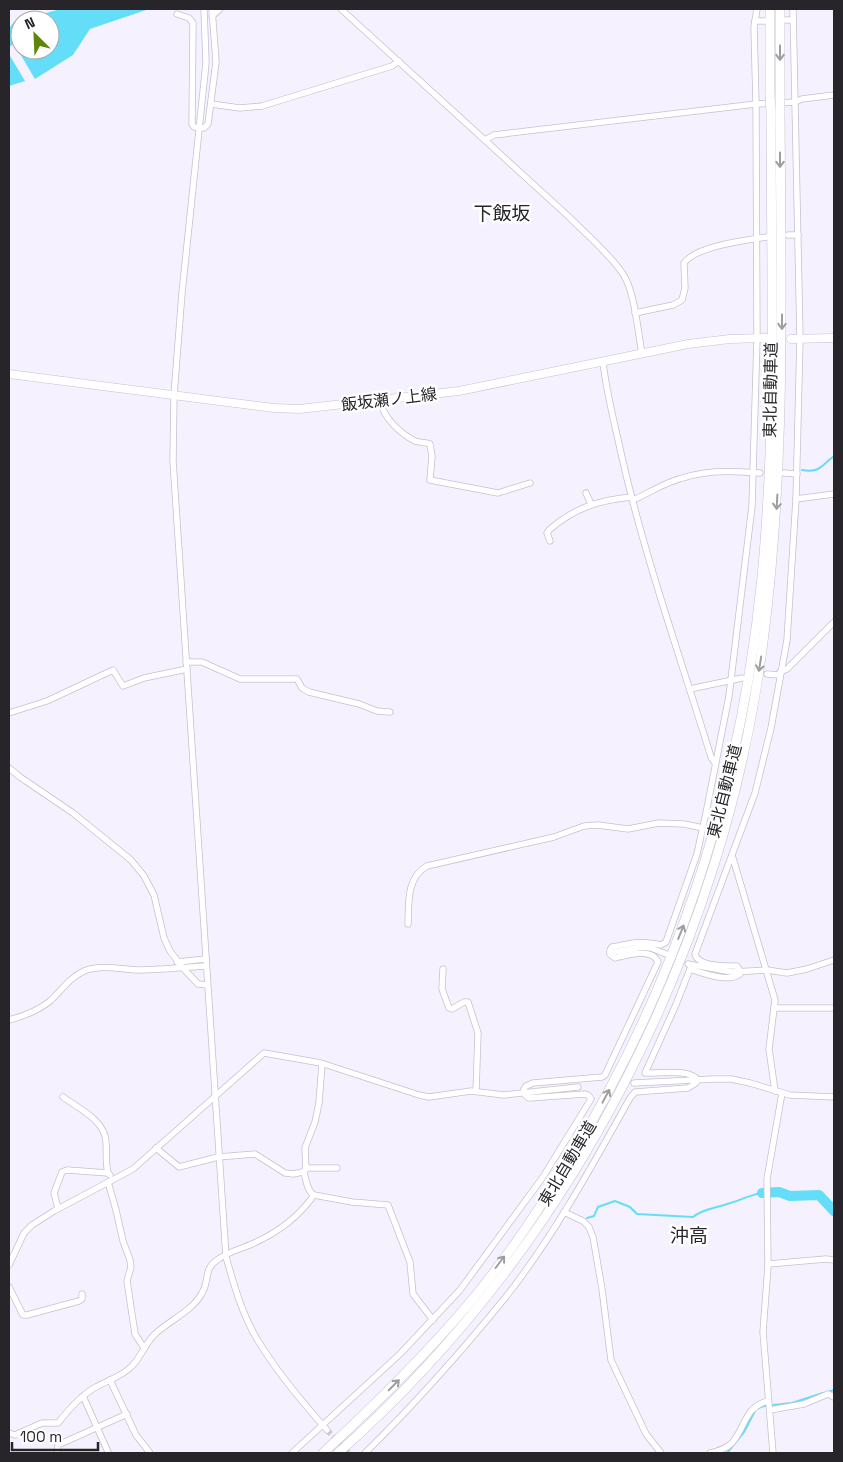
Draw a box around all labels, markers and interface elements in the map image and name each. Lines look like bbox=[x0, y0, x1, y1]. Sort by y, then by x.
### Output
north arrow bbox=[10, 10, 60, 60]
text: N bbox=[22, 13, 38, 33]
one-way arrow bbox=[775, 44, 785, 60]
one-way arrow bbox=[775, 152, 785, 168]
district label: 下飯坂 bbox=[473, 201, 531, 226]
one-way arrow bbox=[777, 314, 787, 330]
street label: 東北自動車道 bbox=[759, 342, 782, 438]
street label: 飯坂瀬ノ上線 bbox=[340, 383, 438, 416]
one-way arrow bbox=[772, 494, 781, 510]
one-way arrow bbox=[755, 655, 765, 671]
street label: 東北自動車道 bbox=[703, 742, 746, 840]
one-way arrow bbox=[677, 925, 687, 940]
one-way arrow bbox=[601, 1088, 611, 1103]
street label: 東北自動車道 bbox=[534, 1117, 601, 1210]
district label: 沖高 bbox=[670, 1223, 708, 1248]
one-way arrow bbox=[495, 1256, 506, 1269]
one-way arrow bbox=[388, 1379, 401, 1391]
scale bar bbox=[12, 1420, 99, 1452]
text: 100 m bbox=[20, 1427, 62, 1446]

